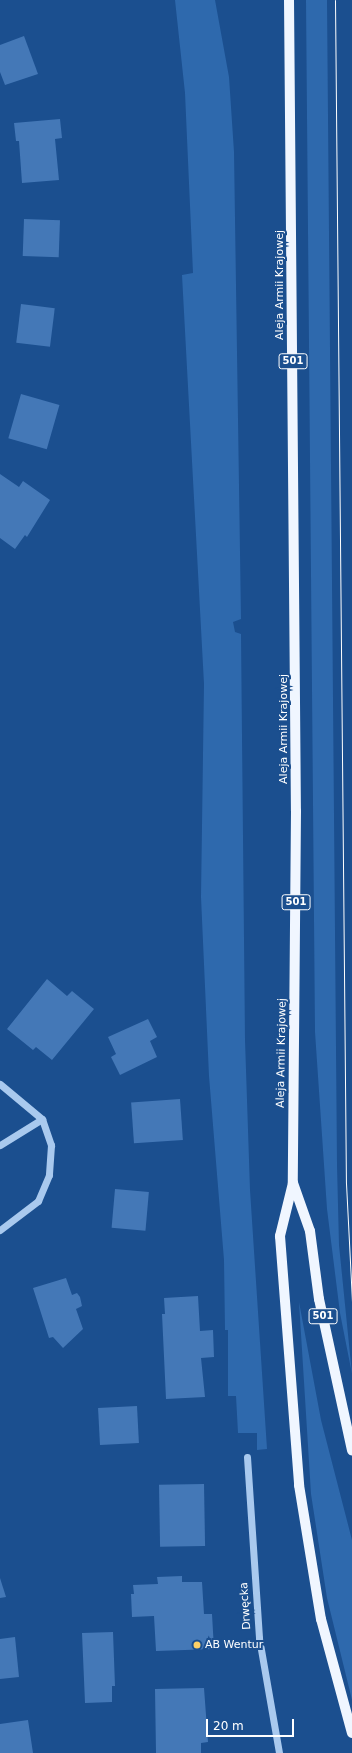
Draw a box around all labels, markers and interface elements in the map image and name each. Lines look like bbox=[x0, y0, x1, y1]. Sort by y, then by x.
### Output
street label: Aleja Armii Krajowej bbox=[273, 230, 287, 340]
road number: 501 bbox=[278, 353, 308, 369]
street label: Aleja Armii Krajowej bbox=[277, 674, 291, 784]
road number: 501 bbox=[281, 894, 311, 910]
street label: Aleja Armii Krajowej bbox=[274, 998, 290, 1108]
road number: 501 bbox=[308, 1308, 338, 1324]
street label: Drwęcka bbox=[238, 1582, 254, 1630]
place label: AB Wentur bbox=[205, 1638, 263, 1652]
marker: AB Wentur bbox=[192, 1640, 202, 1650]
scale bar bbox=[208, 1711, 296, 1737]
text: 20 m bbox=[213, 1719, 244, 1733]

